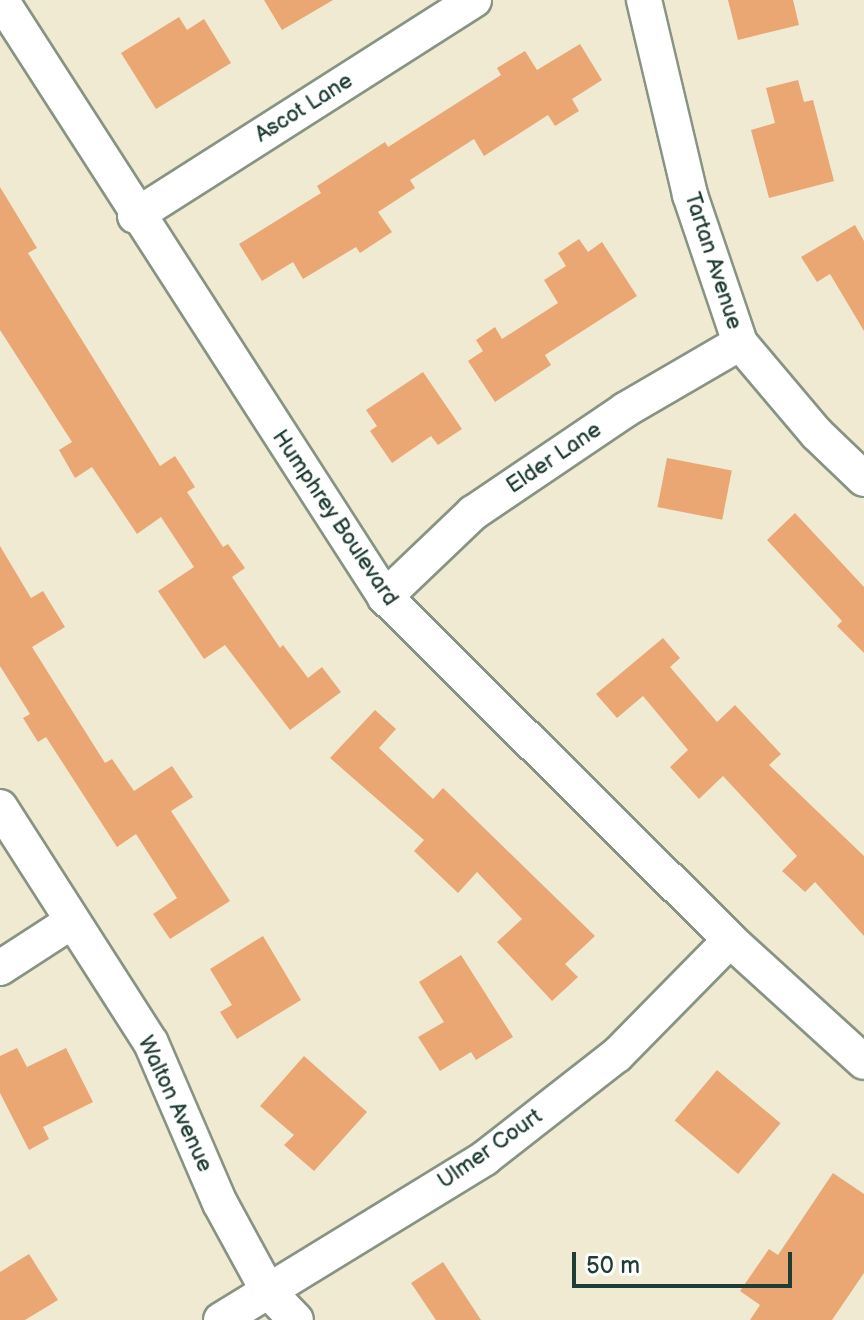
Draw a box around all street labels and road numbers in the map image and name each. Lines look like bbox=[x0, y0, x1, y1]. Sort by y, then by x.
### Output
street label: Ascot Lane bbox=[250, 68, 358, 148]
street label: Tartan Avenue bbox=[678, 189, 748, 333]
street label: Elder Lane bbox=[502, 417, 606, 499]
street label: Humphrey Boulevard bbox=[266, 424, 404, 612]
street label: Walton Avenue bbox=[132, 1032, 218, 1176]
street label: Ulmer Court bbox=[433, 1103, 547, 1195]

